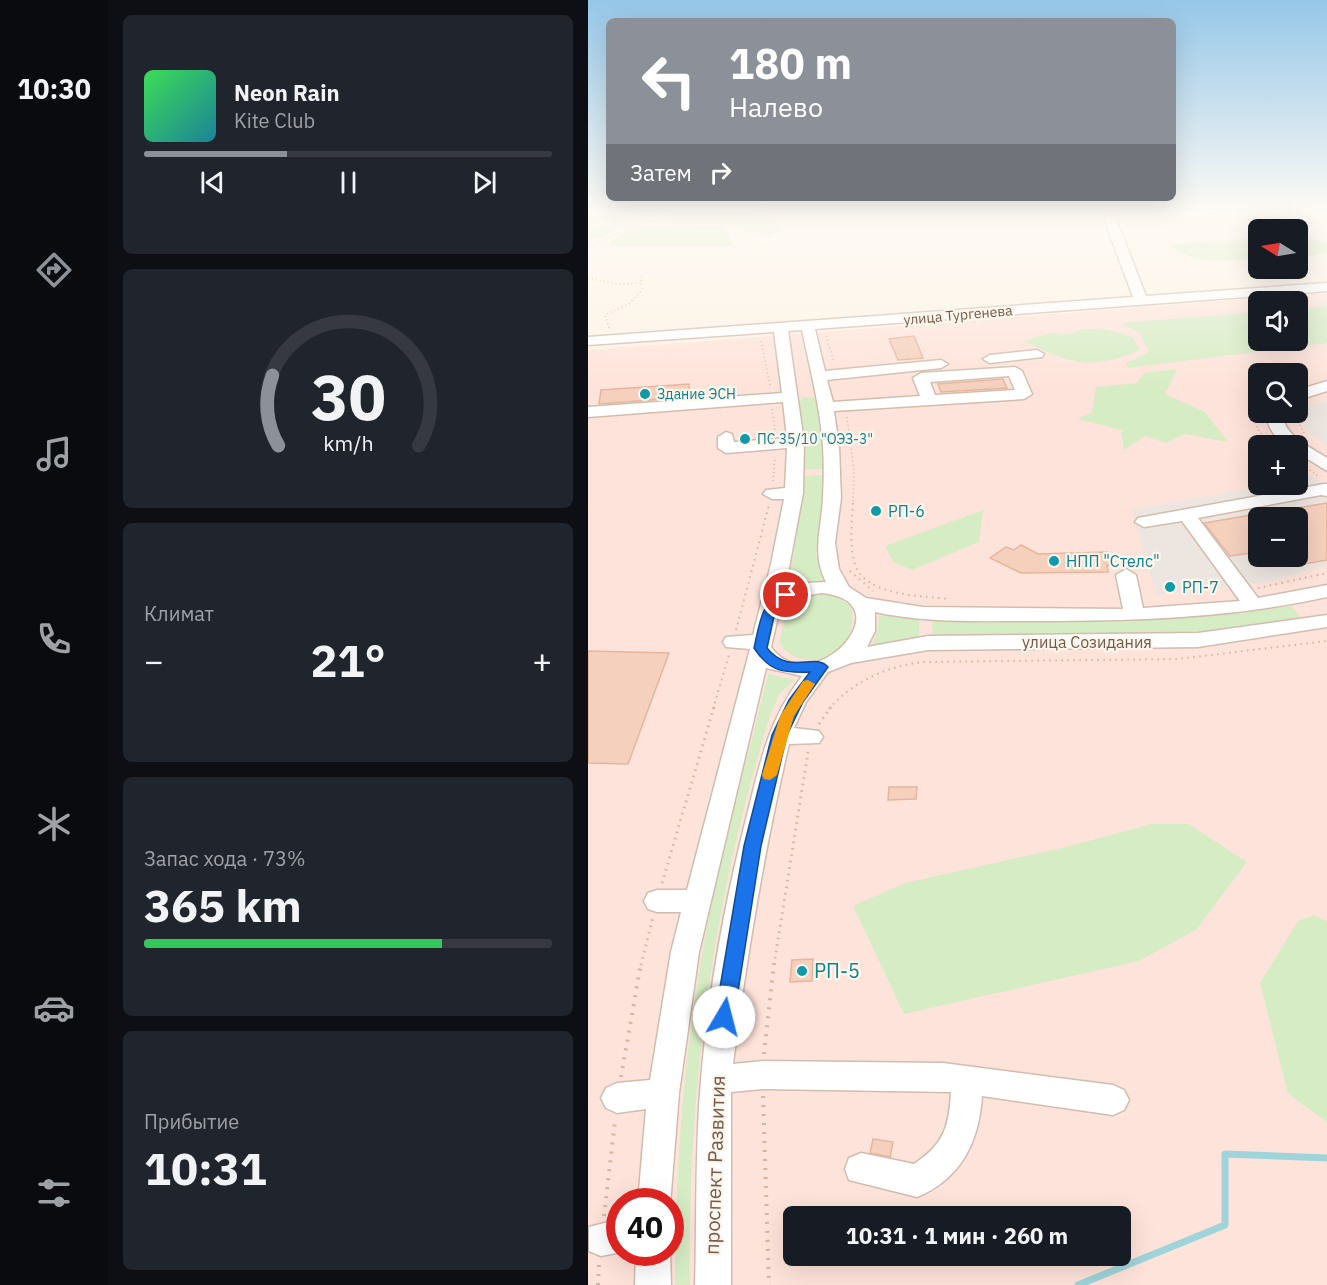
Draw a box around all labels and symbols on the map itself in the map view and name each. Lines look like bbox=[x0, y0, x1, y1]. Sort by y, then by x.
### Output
north arrow bbox=[1248, 219, 1308, 279]
street label: улица Тургенева bbox=[903, 301, 1014, 329]
place label: Здание ЭСН bbox=[657, 385, 736, 403]
marker: Здание ЭСН bbox=[638, 387, 652, 401]
place label: ПС 35/10 "ОЭЗ-3" bbox=[757, 430, 873, 448]
marker: ПС 35/10 "ОЭЗ-3" bbox=[738, 432, 752, 446]
place label: РП-6 bbox=[888, 501, 925, 521]
marker: РП-6 bbox=[869, 504, 883, 518]
place label: НПП "Стелс" bbox=[1066, 551, 1160, 571]
marker: НПП "Стелс" bbox=[1047, 554, 1061, 568]
pin bbox=[760, 569, 811, 620]
place label: РП-7 bbox=[1182, 577, 1219, 597]
marker: РП-7 bbox=[1163, 580, 1177, 594]
street label: улица Созидания bbox=[1022, 632, 1152, 652]
place label: РП-5 bbox=[814, 957, 860, 984]
marker: РП-5 bbox=[795, 964, 809, 978]
position arrow bbox=[692, 985, 756, 1049]
street label: проспект Развития bbox=[698, 1075, 731, 1255]
speed limit sign: 40 bbox=[606, 1188, 684, 1266]

